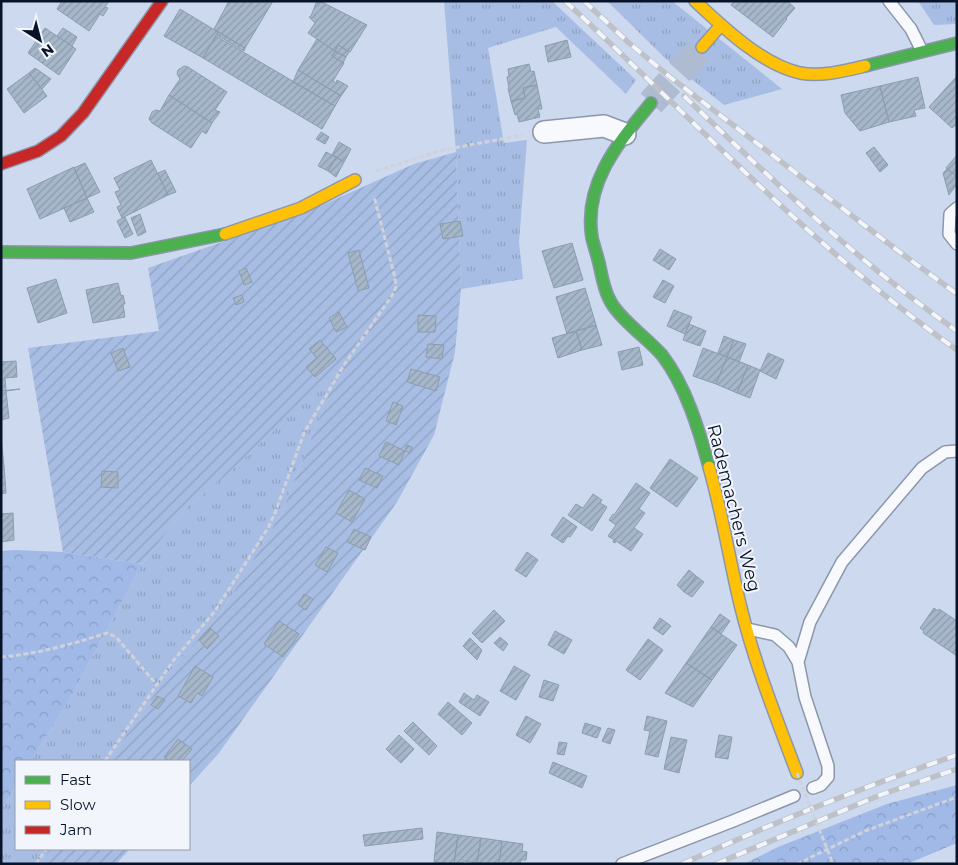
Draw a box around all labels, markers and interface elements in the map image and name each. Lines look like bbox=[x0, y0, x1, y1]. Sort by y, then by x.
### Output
north arrow bbox=[15, 15, 65, 65]
text: N bbox=[38, 40, 58, 61]
street label: Rademachers Weg bbox=[702, 422, 766, 594]
legend bbox=[15, 760, 190, 850]
text: Fast bbox=[60, 770, 91, 789]
text: Slow bbox=[60, 795, 96, 814]
text: Jam bbox=[59, 820, 92, 839]

